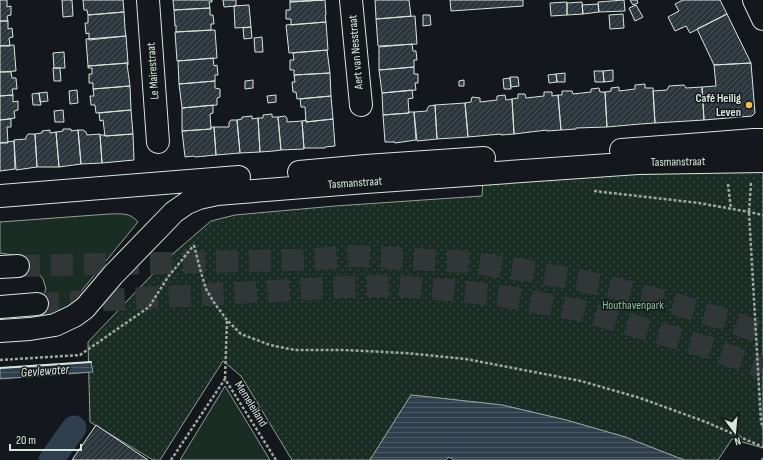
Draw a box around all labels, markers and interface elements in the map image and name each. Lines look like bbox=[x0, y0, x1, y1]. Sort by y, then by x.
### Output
street label: Aert van Nesstraat bbox=[345, 14, 367, 91]
street label: Le Mairestraat bbox=[143, 42, 162, 100]
place label: Café Heilig Leven bbox=[695, 91, 741, 120]
marker: Café Heilig Leven bbox=[744, 100, 754, 110]
street label: Tasmanstraat bbox=[651, 154, 706, 170]
street label: Tasmanstraat bbox=[327, 174, 383, 192]
park label: Houthavenpark bbox=[602, 298, 664, 313]
water label: Gevlewater bbox=[20, 361, 71, 381]
street label: Memeleiland bbox=[231, 378, 271, 430]
north arrow bbox=[715, 412, 755, 452]
scale bar bbox=[10, 426, 81, 452]
text: 20 m bbox=[16, 433, 36, 448]
text: N bbox=[733, 434, 742, 448]

